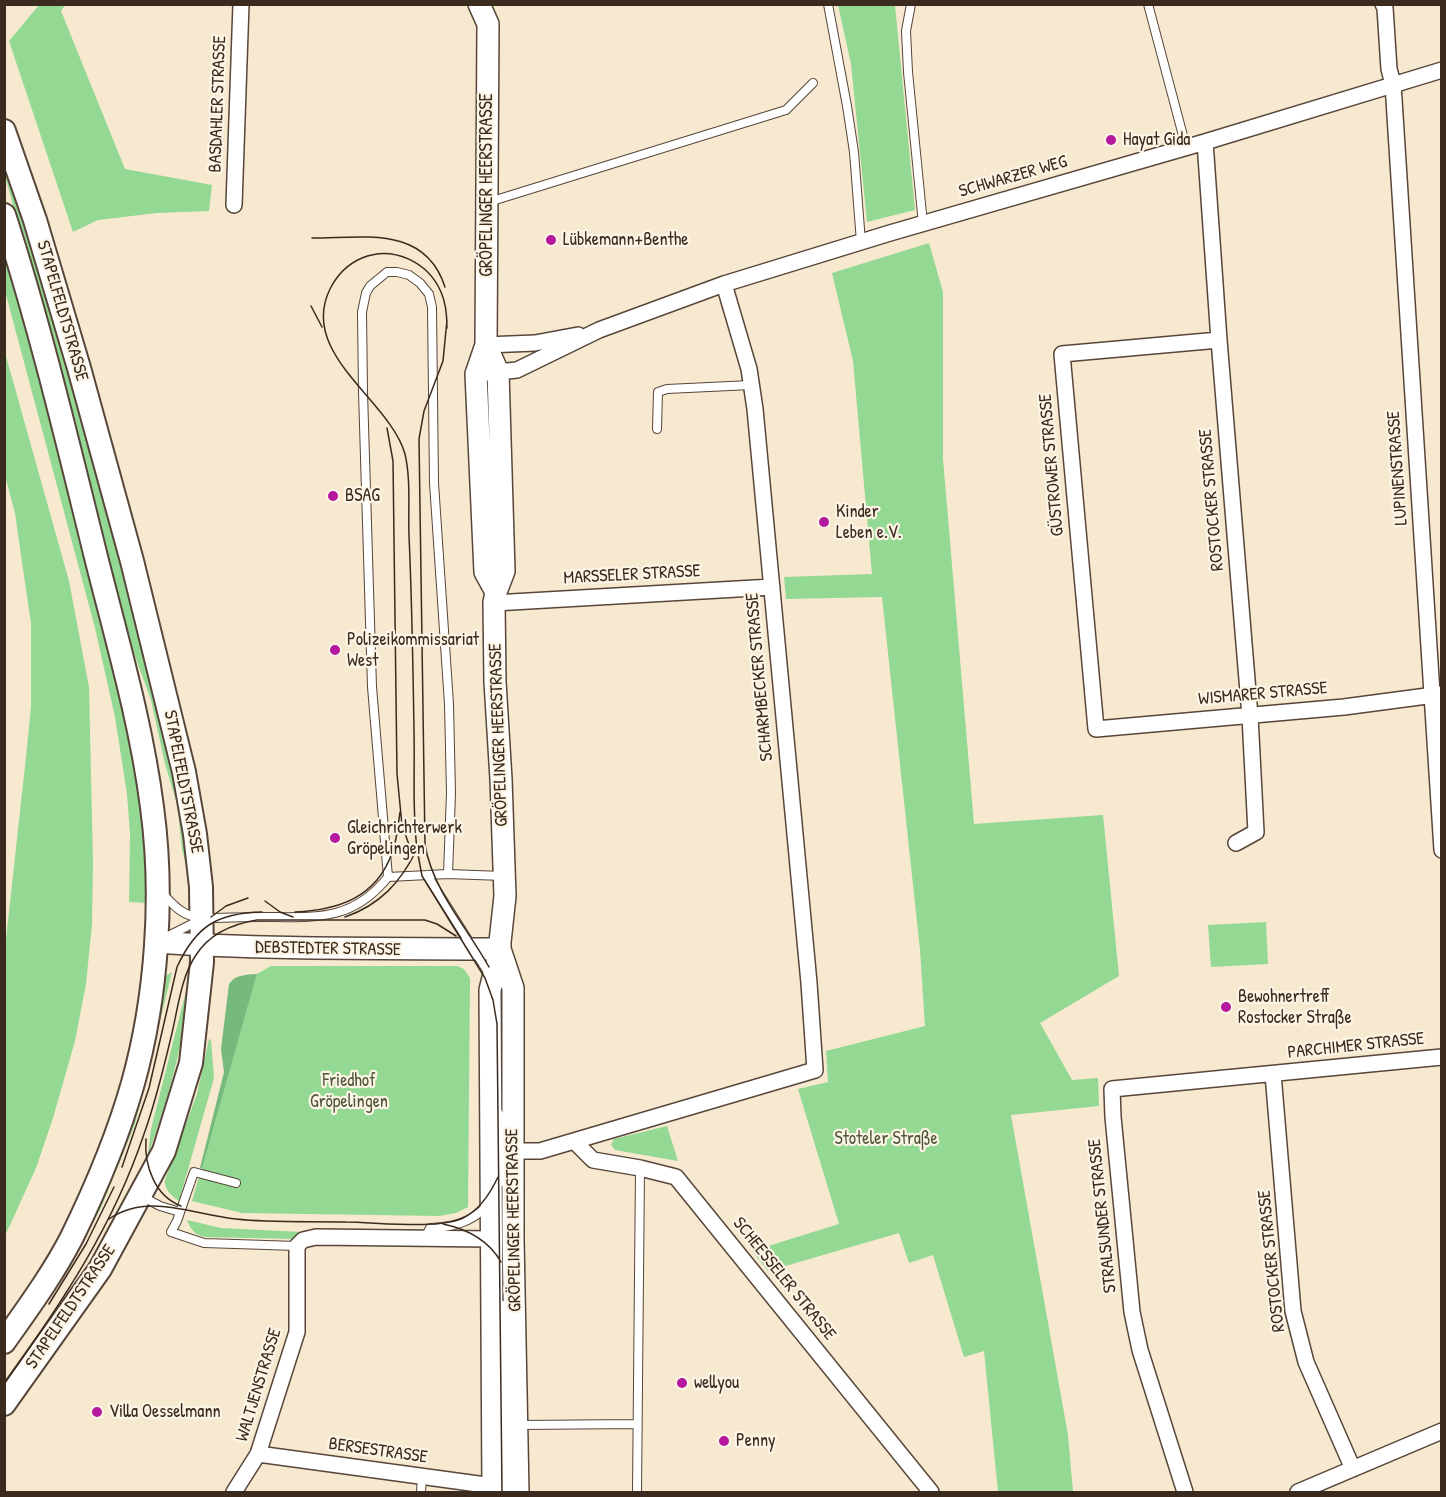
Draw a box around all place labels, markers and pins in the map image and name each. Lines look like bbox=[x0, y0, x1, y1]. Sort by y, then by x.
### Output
place label: Hayat Gida bbox=[1123, 129, 1190, 151]
marker: Hayat Gida bbox=[1104, 133, 1118, 147]
place label: Lübkemann+Benthe bbox=[563, 229, 688, 251]
marker: Lübkemann+Benthe bbox=[544, 233, 558, 247]
place label: BSAG bbox=[345, 485, 380, 507]
marker: BSAG bbox=[326, 489, 340, 503]
place label: Kinder Leben e.V. bbox=[836, 501, 902, 544]
marker: Kinder Leben e.V. bbox=[817, 515, 831, 529]
place label: Polizeikommissariat West bbox=[347, 629, 479, 672]
marker: Polizeikommissariat West bbox=[328, 643, 342, 657]
place label: Gleichrichterwerk Gröpelingen bbox=[347, 817, 462, 860]
marker: Gleichrichterwerk Gröpelingen bbox=[328, 831, 342, 845]
place label: Bewohnertreff Rostocker Straße bbox=[1238, 986, 1352, 1028]
marker: Bewohnertreff Rostocker Straße bbox=[1219, 1000, 1233, 1014]
place label: wellyou bbox=[694, 1372, 739, 1394]
marker: wellyou bbox=[675, 1376, 689, 1390]
place label: Villa Oesselmann bbox=[109, 1401, 221, 1423]
marker: Villa Oesselmann bbox=[90, 1405, 104, 1419]
place label: Penny bbox=[736, 1430, 776, 1452]
marker: Penny bbox=[717, 1434, 731, 1448]

